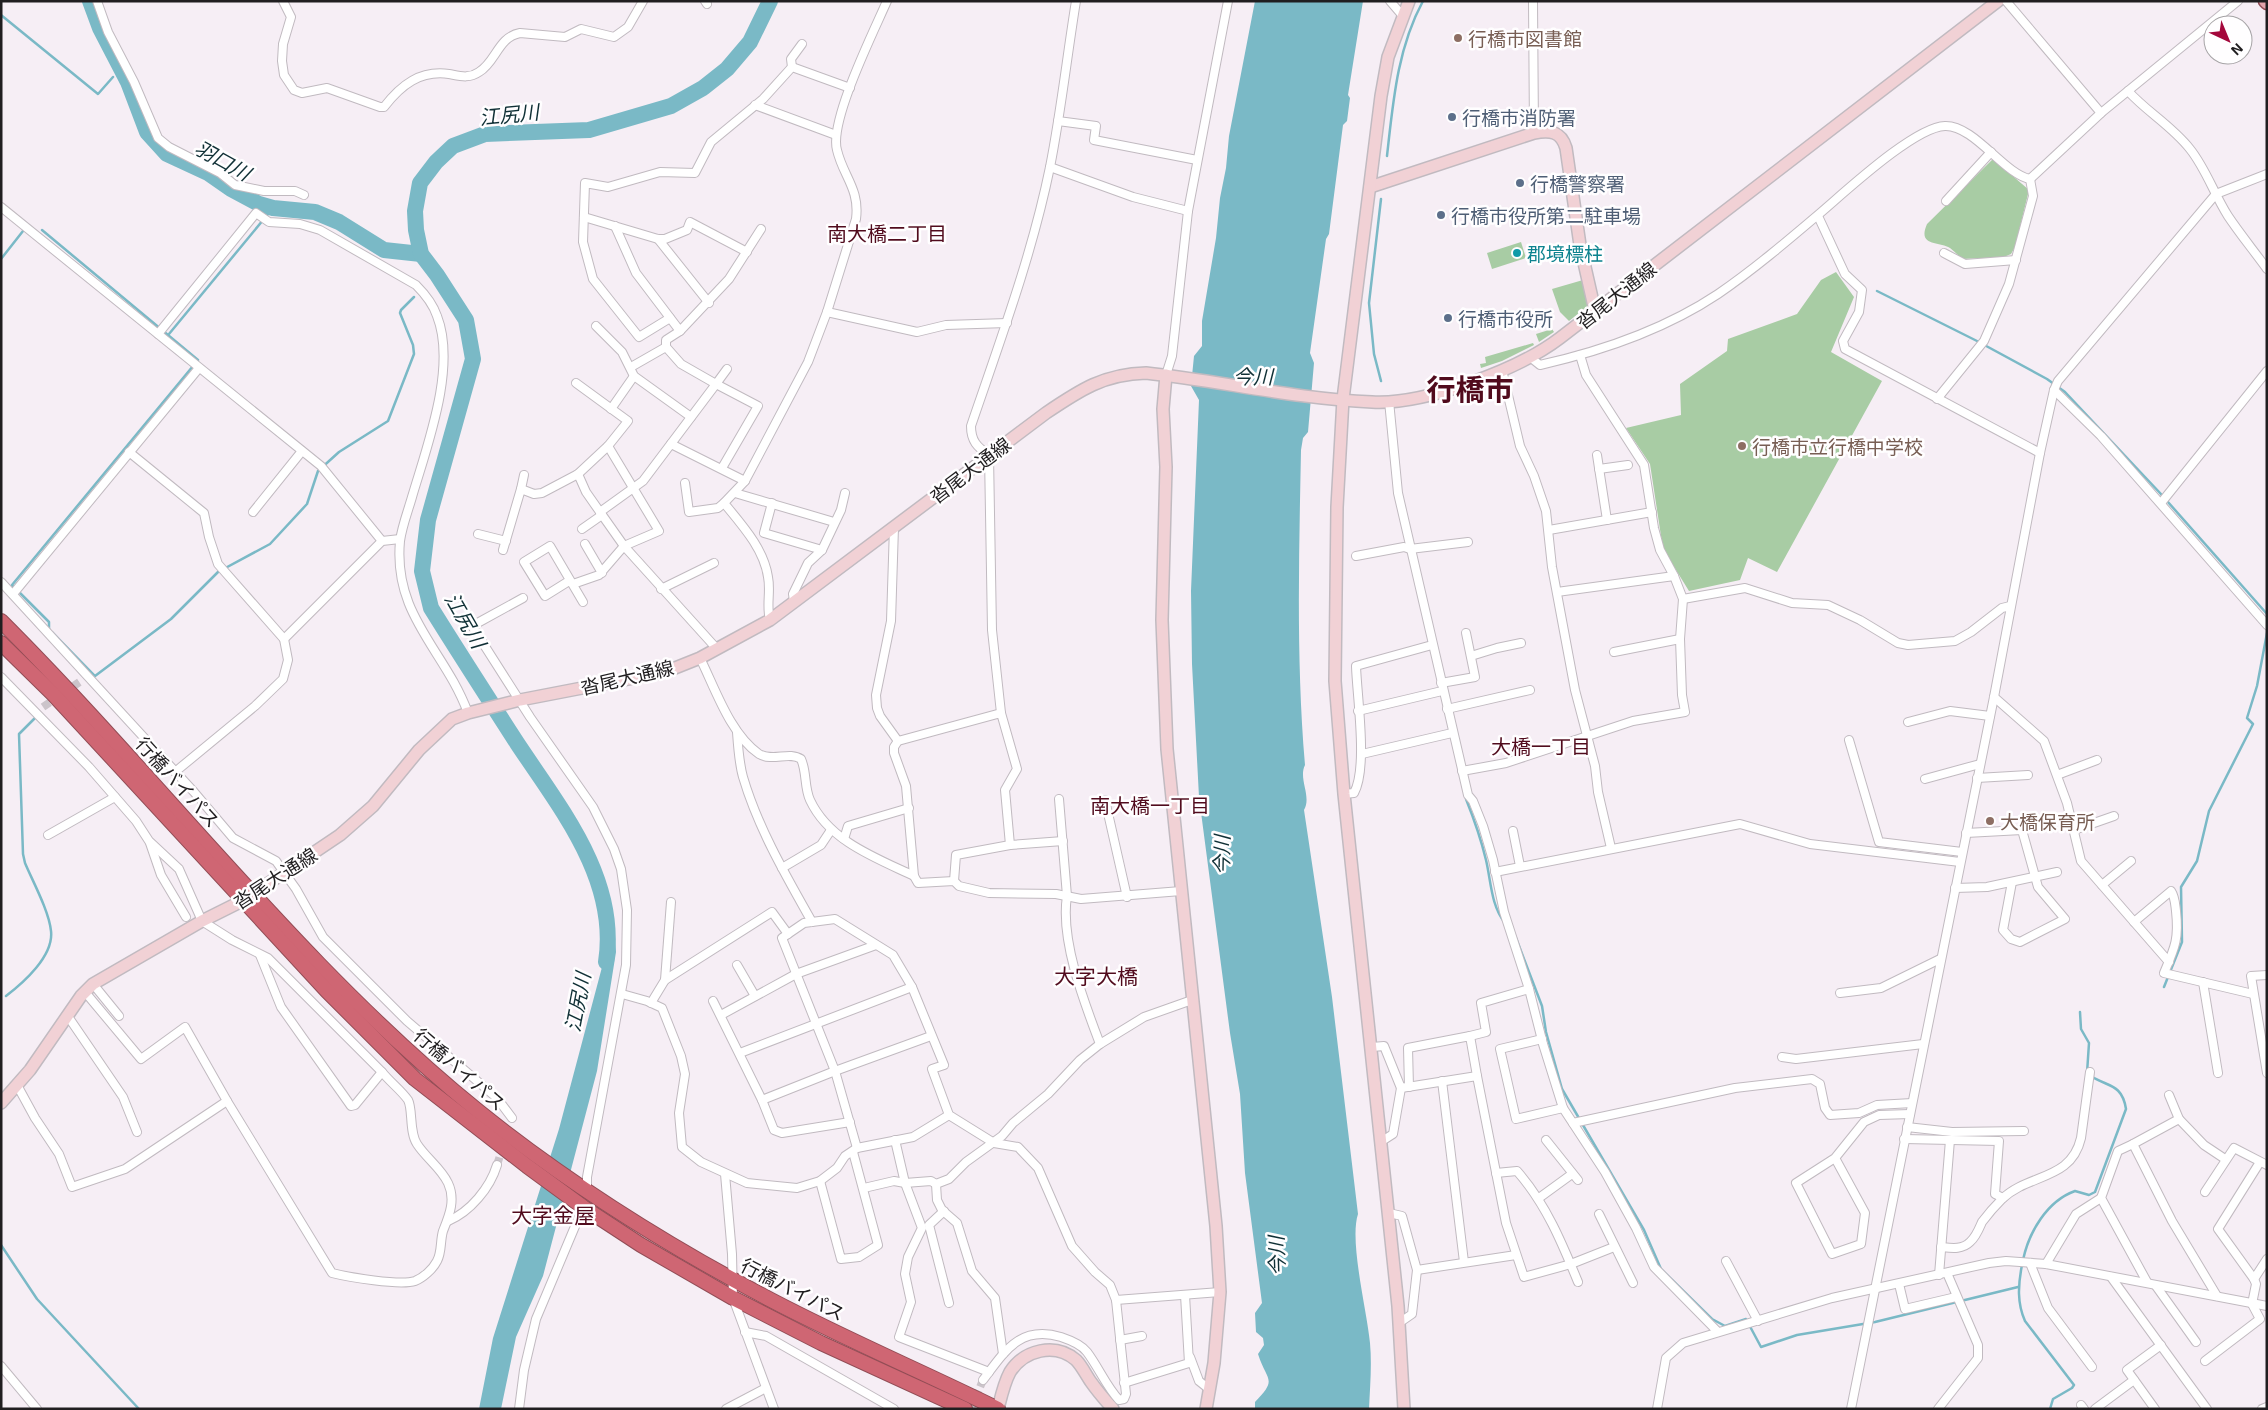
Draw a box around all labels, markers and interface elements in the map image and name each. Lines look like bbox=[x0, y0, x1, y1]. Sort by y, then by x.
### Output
north arrow bbox=[2203, 15, 2253, 65]
place label: 行橋市図書館 bbox=[1468, 27, 1582, 50]
marker: 行橋市図書館 bbox=[1452, 32, 1464, 44]
text: N bbox=[2228, 40, 2247, 59]
water label: 江尻川 bbox=[478, 99, 542, 129]
place label: 行橋市消防署 bbox=[1462, 106, 1576, 129]
marker: 行橋市消防署 bbox=[1446, 111, 1458, 123]
water label: 羽口川 bbox=[191, 135, 257, 186]
place label: 行橋警察署 bbox=[1530, 172, 1625, 195]
marker: 行橋警察署 bbox=[1514, 177, 1526, 189]
place label: 行橋市役所第二駐車場 bbox=[1451, 204, 1641, 227]
marker: 行橋市役所第二駐車場 bbox=[1435, 209, 1447, 221]
district label: 南大橋二丁目 bbox=[827, 221, 947, 245]
place label: 郡境標柱 bbox=[1527, 242, 1603, 265]
marker: 郡境標柱 bbox=[1511, 247, 1523, 259]
street label: 沓尾大通線 bbox=[1571, 257, 1661, 333]
place label: 行橋市役所 bbox=[1458, 307, 1553, 330]
marker: 行橋市役所 bbox=[1442, 312, 1454, 324]
water label: 今川 bbox=[1233, 364, 1275, 388]
district label: 行橋市 bbox=[1426, 371, 1514, 406]
street label: 沓尾大通線 bbox=[925, 432, 1015, 508]
place label: 行橋市立行橋中学校 bbox=[1752, 435, 1923, 458]
marker: 行橋市立行橋中学校 bbox=[1736, 440, 1748, 452]
water label: 江尻川 bbox=[441, 588, 492, 654]
street label: 沓尾大通線 bbox=[578, 655, 676, 699]
street label: 行橋バイパス bbox=[131, 732, 225, 832]
district label: 大橋一丁目 bbox=[1491, 734, 1591, 758]
district label: 南大橋一丁目 bbox=[1090, 793, 1210, 817]
place label: 大橋保育所 bbox=[2000, 810, 2095, 833]
marker: 大橋保育所 bbox=[1984, 815, 1996, 827]
water label: 今川 bbox=[1209, 833, 1233, 875]
street label: 沓尾大通線 bbox=[229, 842, 321, 914]
district label: 大字大橋 bbox=[1054, 963, 1138, 988]
water label: 江尻川 bbox=[559, 968, 595, 1034]
street label: 行橋バイパス bbox=[410, 1023, 510, 1115]
district label: 大字金屋 bbox=[511, 1202, 595, 1227]
water label: 今川 bbox=[1263, 1234, 1289, 1276]
street label: 行橋バイパス bbox=[737, 1253, 849, 1325]

